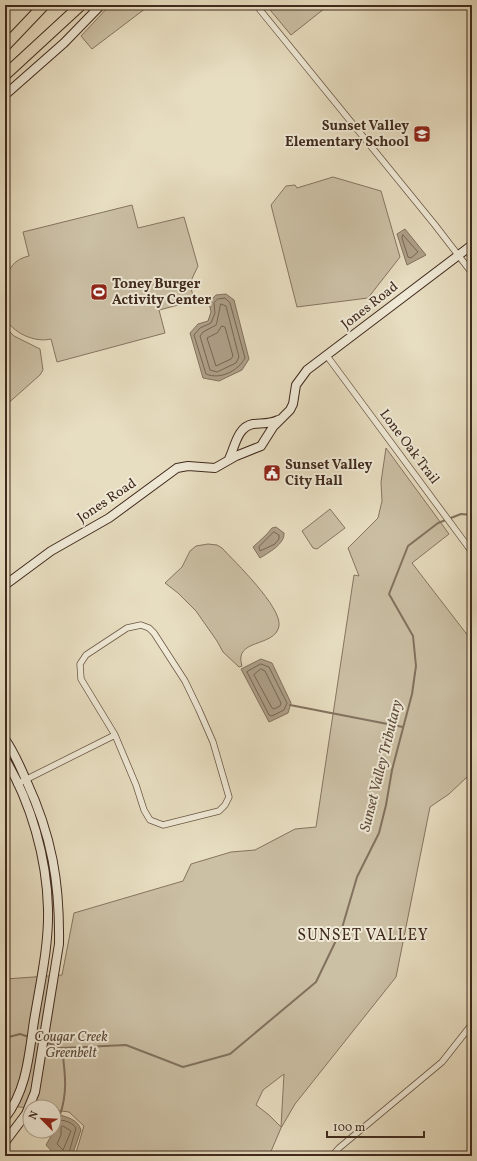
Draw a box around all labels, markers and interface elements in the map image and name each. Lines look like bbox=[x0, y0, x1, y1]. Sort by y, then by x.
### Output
place label: Sunset Valley Elementary School bbox=[285, 117, 409, 152]
school or university icon: Sunset Valley Elementary School bbox=[412, 124, 432, 144]
place label: Toney Burger Activity Center bbox=[112, 275, 211, 310]
street label: Jones Road bbox=[338, 278, 403, 334]
sports icon: Toney Burger Activity Center bbox=[89, 282, 109, 302]
street label: Lone Oak Trail bbox=[375, 406, 443, 488]
place label: Sunset Valley City Hall bbox=[285, 456, 372, 491]
public building icon: Sunset Valley City Hall bbox=[262, 463, 282, 483]
street label: Jones Road bbox=[74, 474, 140, 528]
water label: Sunset Valley Tributary bbox=[355, 698, 409, 834]
district label: SUNSET VALLEY bbox=[297, 925, 429, 947]
park label: Cougar Creek Greenbelt bbox=[34, 1028, 108, 1063]
north arrow bbox=[22, 1099, 62, 1139]
text: N bbox=[26, 1109, 43, 1122]
scale bar bbox=[327, 1113, 424, 1139]
text: 100 m bbox=[333, 1120, 366, 1136]

